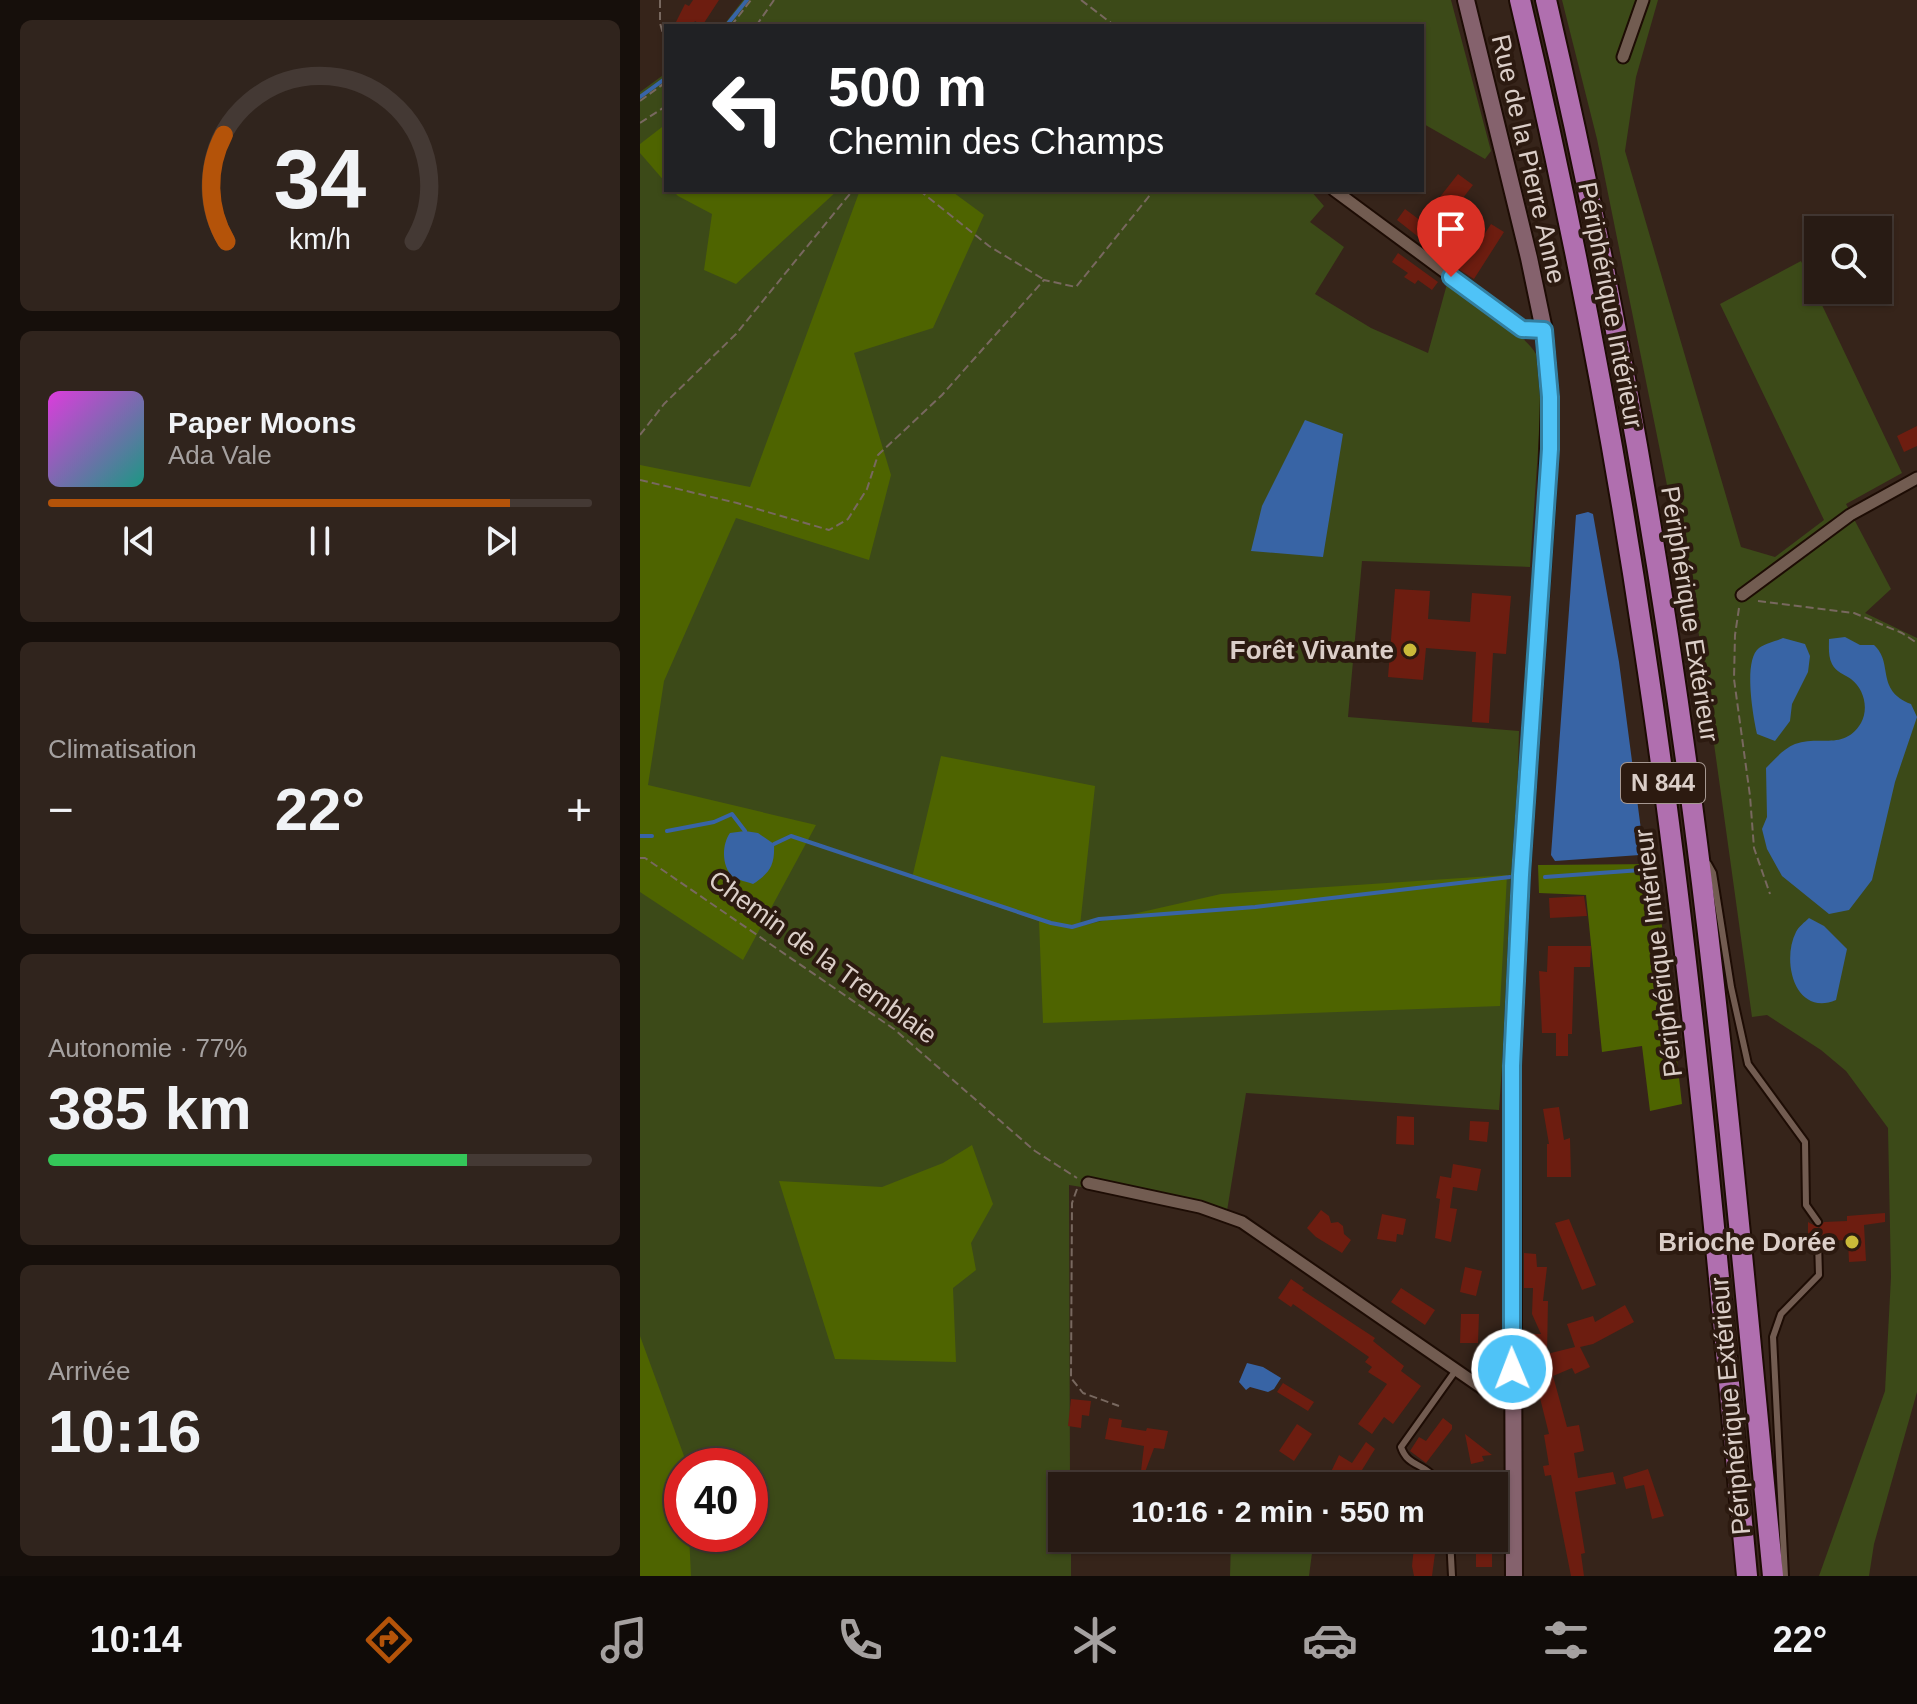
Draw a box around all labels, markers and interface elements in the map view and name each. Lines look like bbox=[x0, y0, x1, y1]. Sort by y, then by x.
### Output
street label: Rue de la Pierre Anne bbox=[1486, 32, 1572, 286]
text: 500 m bbox=[828, 55, 987, 118]
icon: left bbox=[696, 56, 800, 160]
text: Chemin des Champs bbox=[828, 121, 1164, 162]
text: 34 bbox=[274, 132, 366, 225]
street label: Périphérique Intérieur bbox=[1572, 179, 1650, 431]
pin bbox=[1417, 195, 1485, 277]
icon: arrive bbox=[1429, 207, 1473, 251]
map controls bbox=[1804, 216, 1892, 304]
button: search bbox=[1804, 216, 1892, 304]
text: km/h bbox=[289, 223, 351, 255]
text: Paper Moons bbox=[168, 406, 356, 439]
text: Ada Vale bbox=[168, 440, 272, 470]
street label: Périphérique Extérieur bbox=[1655, 484, 1725, 744]
icon: previous bbox=[117, 519, 161, 563]
icon: pause bbox=[298, 519, 342, 563]
icon: next bbox=[479, 519, 523, 563]
place label: Forêt Vivante bbox=[1230, 635, 1394, 665]
marker: Forêt Vivante bbox=[1401, 641, 1419, 659]
text: Climatisation bbox=[48, 734, 197, 764]
road number: N 844 bbox=[1621, 763, 1705, 803]
text: 22° bbox=[275, 776, 365, 843]
text: − bbox=[48, 785, 74, 834]
text: + bbox=[566, 785, 592, 834]
street label: Périphérique Intérieur bbox=[1628, 827, 1688, 1079]
street label: Chemin de la Tremblaie bbox=[703, 864, 943, 1050]
text: Autonomie · 77% bbox=[48, 1033, 247, 1063]
text: 385 km bbox=[48, 1075, 252, 1142]
place label: Brioche Dorée bbox=[1658, 1227, 1836, 1257]
marker: Brioche Dorée bbox=[1843, 1233, 1861, 1251]
street label: Périphérique Extérieur bbox=[1704, 1276, 1756, 1536]
position arrow bbox=[1470, 1327, 1554, 1411]
text: Arrivée bbox=[48, 1356, 130, 1386]
text: 10:16 bbox=[48, 1398, 201, 1465]
speed limit sign: 40 bbox=[664, 1448, 768, 1552]
text: 10:16 · 2 min · 550 m bbox=[1131, 1495, 1425, 1528]
icon: directions bbox=[361, 1612, 417, 1668]
icon: music bbox=[596, 1612, 652, 1668]
icon: phone bbox=[832, 1612, 888, 1668]
icon: climate bbox=[1067, 1612, 1123, 1668]
icon: car bbox=[1302, 1612, 1358, 1668]
icon: filters bbox=[1538, 1612, 1594, 1668]
text: 10:14 bbox=[90, 1619, 182, 1660]
text: 22° bbox=[1773, 1619, 1827, 1660]

